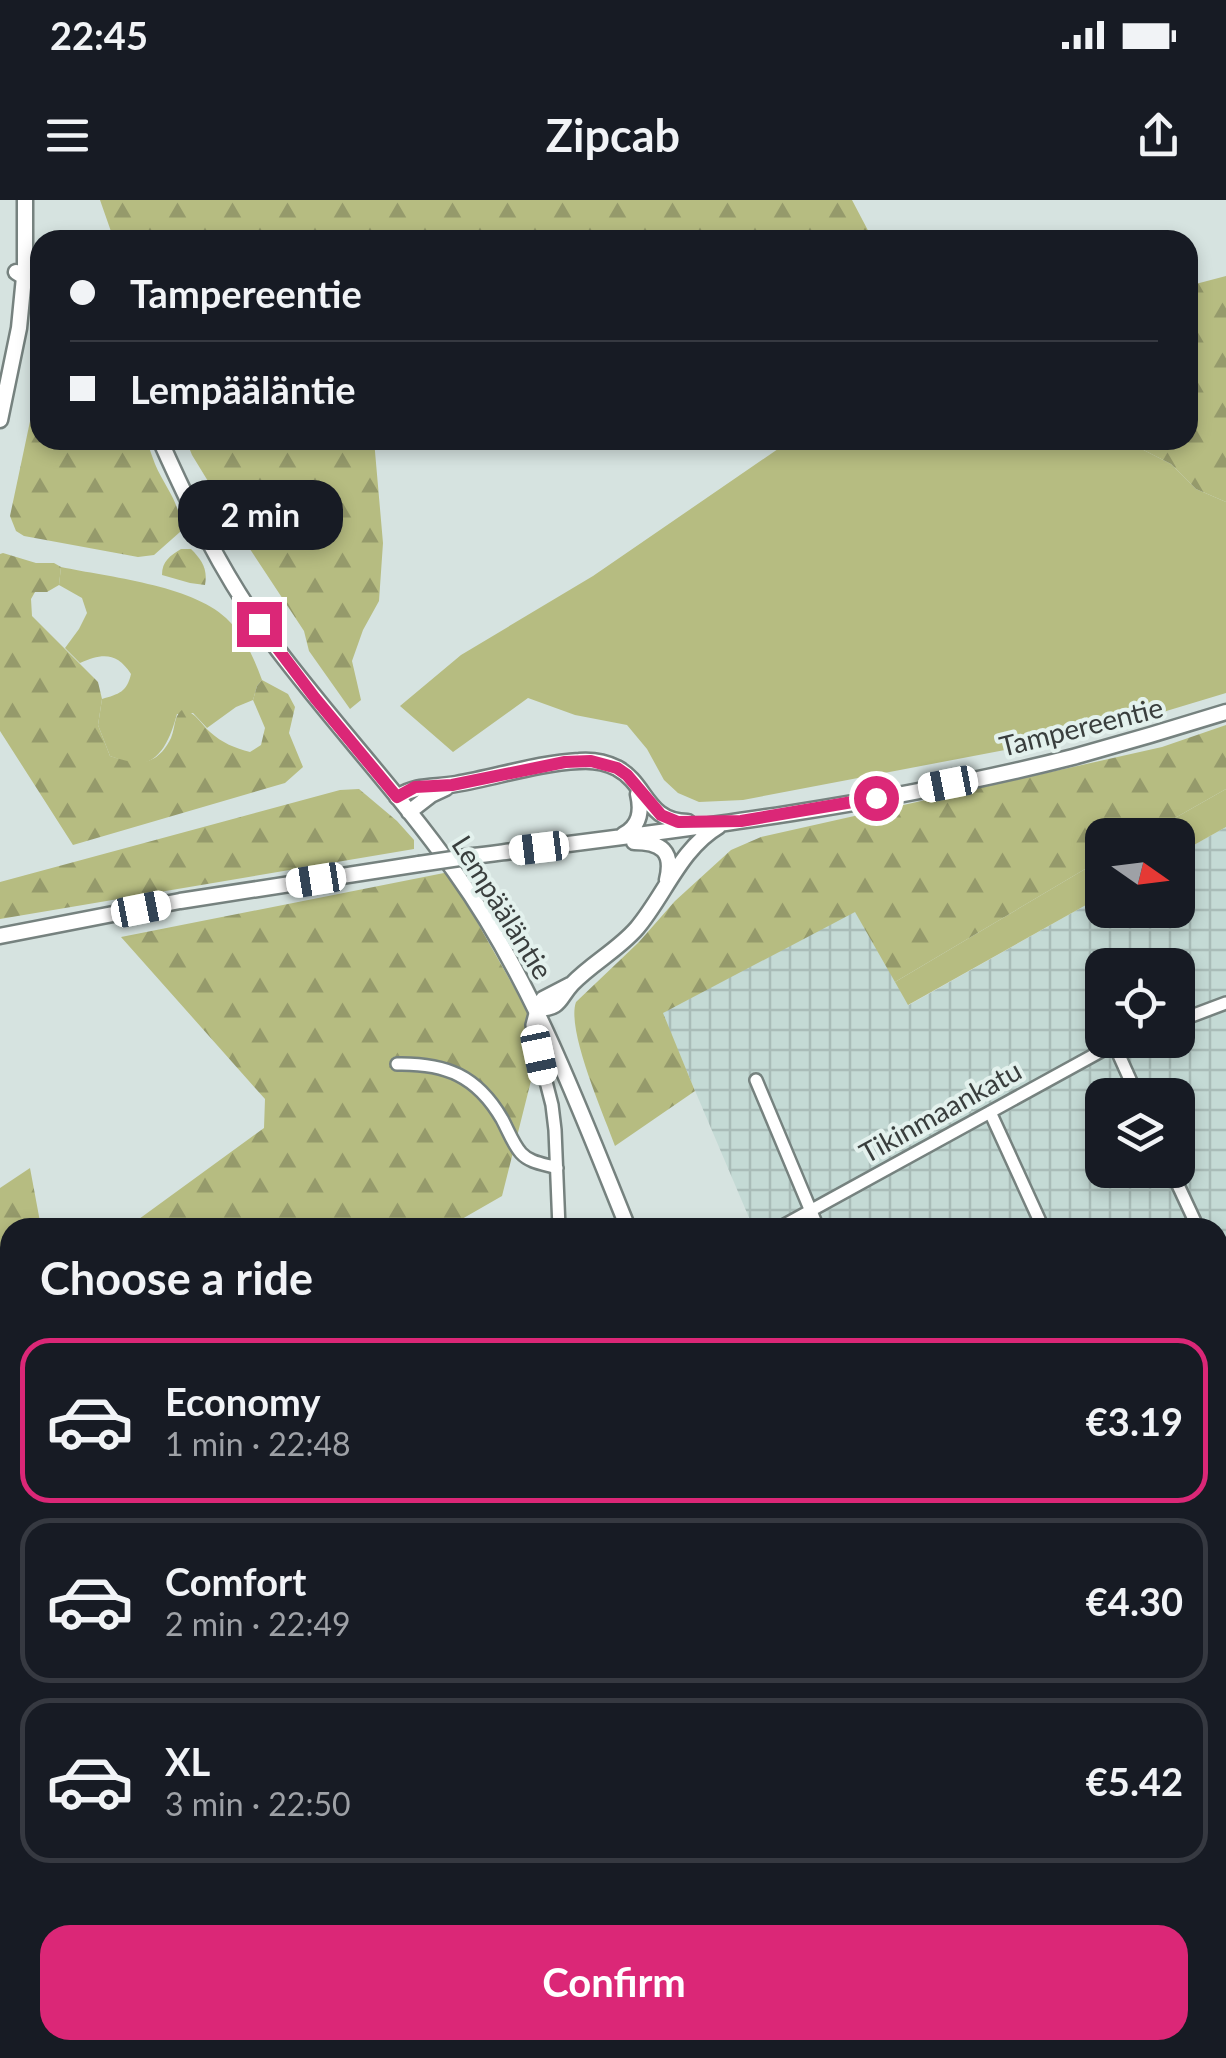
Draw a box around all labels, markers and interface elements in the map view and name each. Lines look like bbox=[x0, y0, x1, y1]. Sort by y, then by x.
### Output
text: 22:45 bbox=[50, 12, 148, 58]
icon: menu bbox=[40, 108, 95, 163]
text: Zipcab bbox=[546, 108, 680, 162]
icon: share bbox=[1131, 108, 1186, 163]
text: Tampereentie bbox=[130, 270, 362, 316]
text: Lempääläntie bbox=[130, 366, 356, 412]
callout: 2 min bbox=[176, 479, 342, 549]
text: 2 min bbox=[221, 495, 300, 534]
route end bbox=[237, 602, 282, 647]
street label: Tampereentie bbox=[996, 689, 1166, 763]
car bbox=[916, 764, 980, 804]
route start bbox=[854, 776, 899, 821]
north arrow bbox=[1085, 818, 1195, 928]
map controls bbox=[1085, 818, 1195, 1188]
street label: Lempääläntie bbox=[445, 829, 561, 985]
car bbox=[507, 829, 571, 867]
car bbox=[284, 860, 348, 900]
car bbox=[109, 889, 173, 929]
button: locate bbox=[1085, 948, 1195, 1058]
car bbox=[518, 1023, 560, 1087]
street label: Tikinmaankatu bbox=[853, 1053, 1027, 1169]
button: layers bbox=[1085, 1078, 1195, 1188]
text: Choose a ride bbox=[40, 1251, 313, 1305]
icon: car bbox=[45, 1376, 135, 1466]
text: Economy bbox=[165, 1378, 320, 1424]
text: €3.19 bbox=[1086, 1398, 1183, 1444]
text: 1 min · 22:48 bbox=[165, 1424, 351, 1463]
icon: car bbox=[45, 1556, 135, 1646]
text: Comfort bbox=[165, 1558, 306, 1604]
text: €4.30 bbox=[1086, 1578, 1183, 1624]
text: 2 min · 22:49 bbox=[165, 1604, 351, 1643]
icon: car bbox=[45, 1736, 135, 1826]
text: XL bbox=[165, 1738, 210, 1784]
text: €5.42 bbox=[1086, 1758, 1183, 1804]
text: 3 min · 22:50 bbox=[165, 1784, 351, 1823]
button: Confirm bbox=[40, 1925, 1188, 2040]

